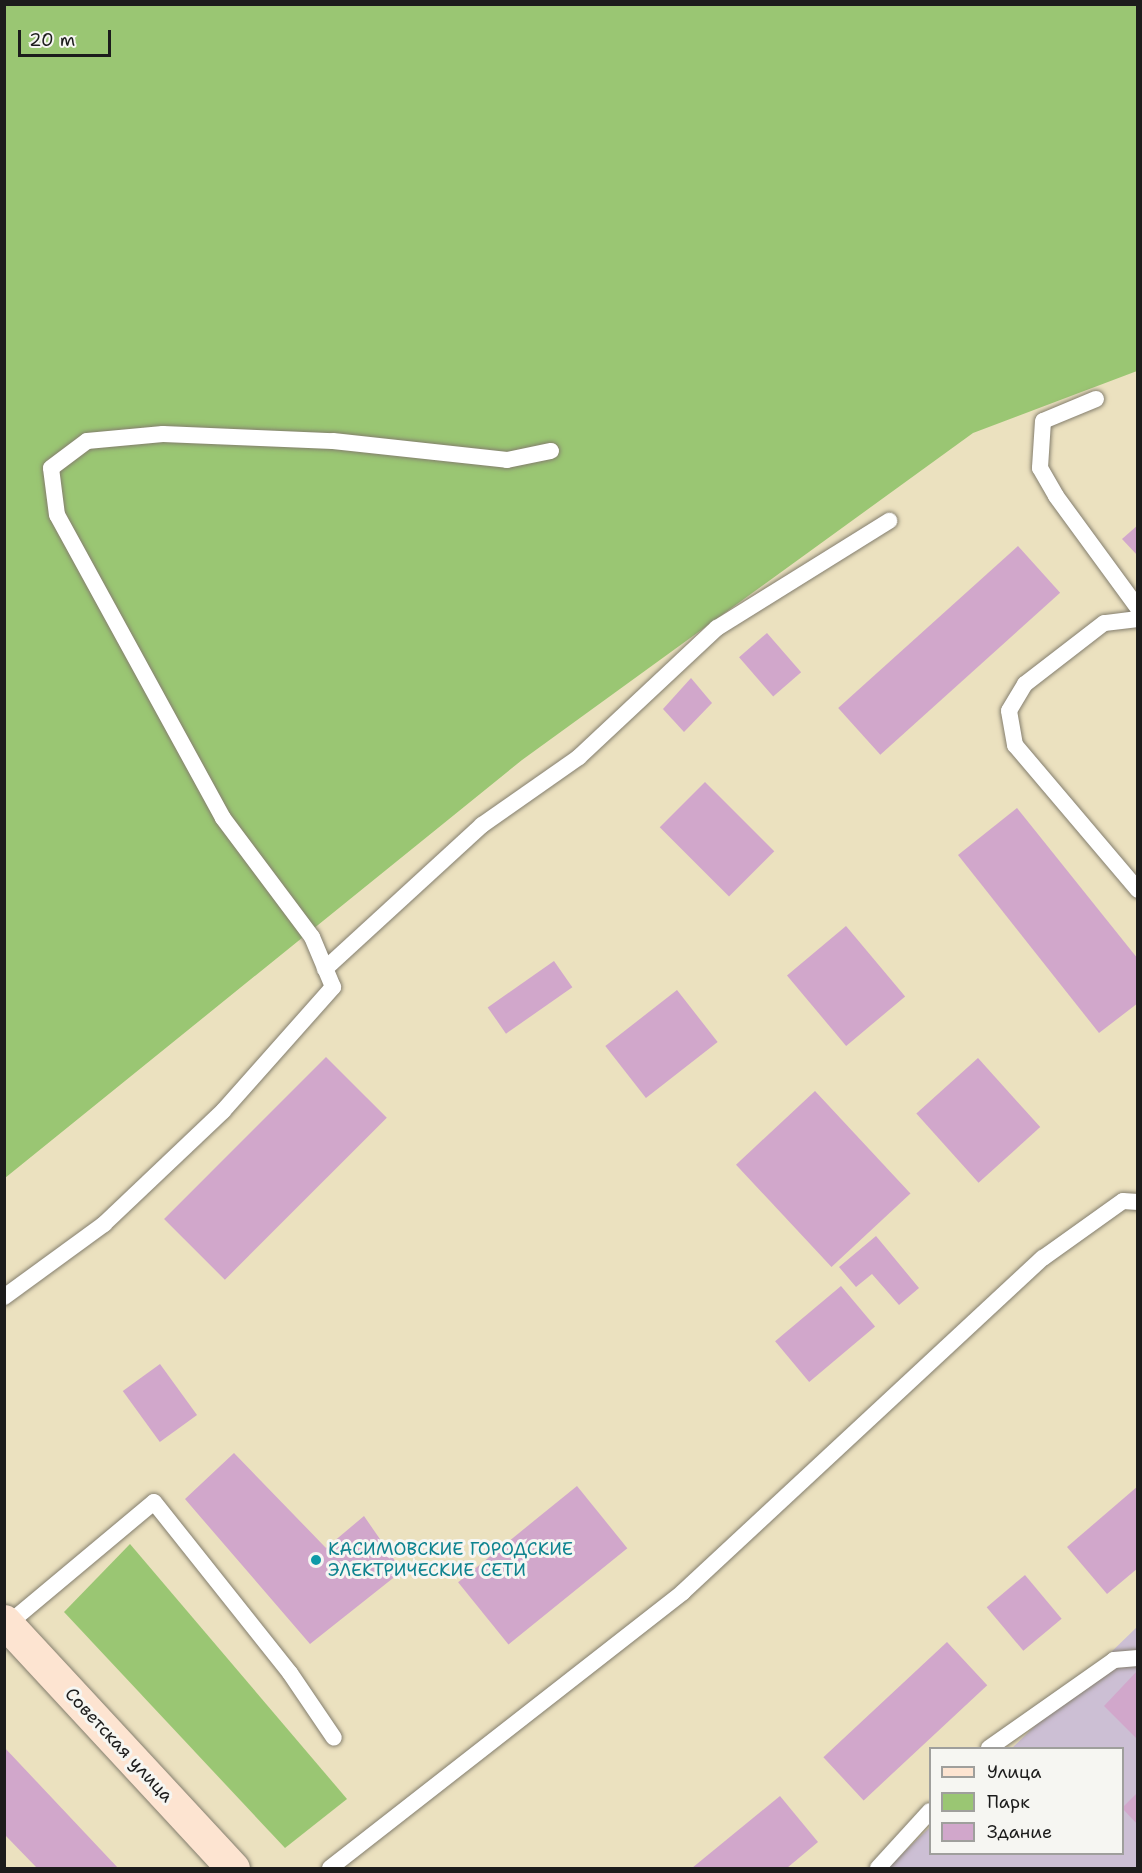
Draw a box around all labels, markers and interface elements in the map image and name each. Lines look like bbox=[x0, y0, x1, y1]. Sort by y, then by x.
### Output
scale bar bbox=[21, 18, 114, 56]
text: 20 m bbox=[29, 28, 75, 52]
place label: КАСИМОВСКИЕ ГОРОДСКИЕ ЭЛЕКТРИЧЕСКИЕ СЕТИ bbox=[328, 1539, 573, 1582]
marker: КАСИМОВСКИЕ ГОРОДСКИЕ ЭЛЕКТРИЧЕСКИЕ СЕТИ bbox=[309, 1553, 323, 1567]
street label: Советская улица bbox=[60, 1683, 178, 1807]
legend bbox=[929, 1747, 1124, 1855]
text: Улица bbox=[987, 1760, 1041, 1784]
text: Парк bbox=[987, 1790, 1030, 1814]
text: Здание bbox=[987, 1820, 1052, 1844]

